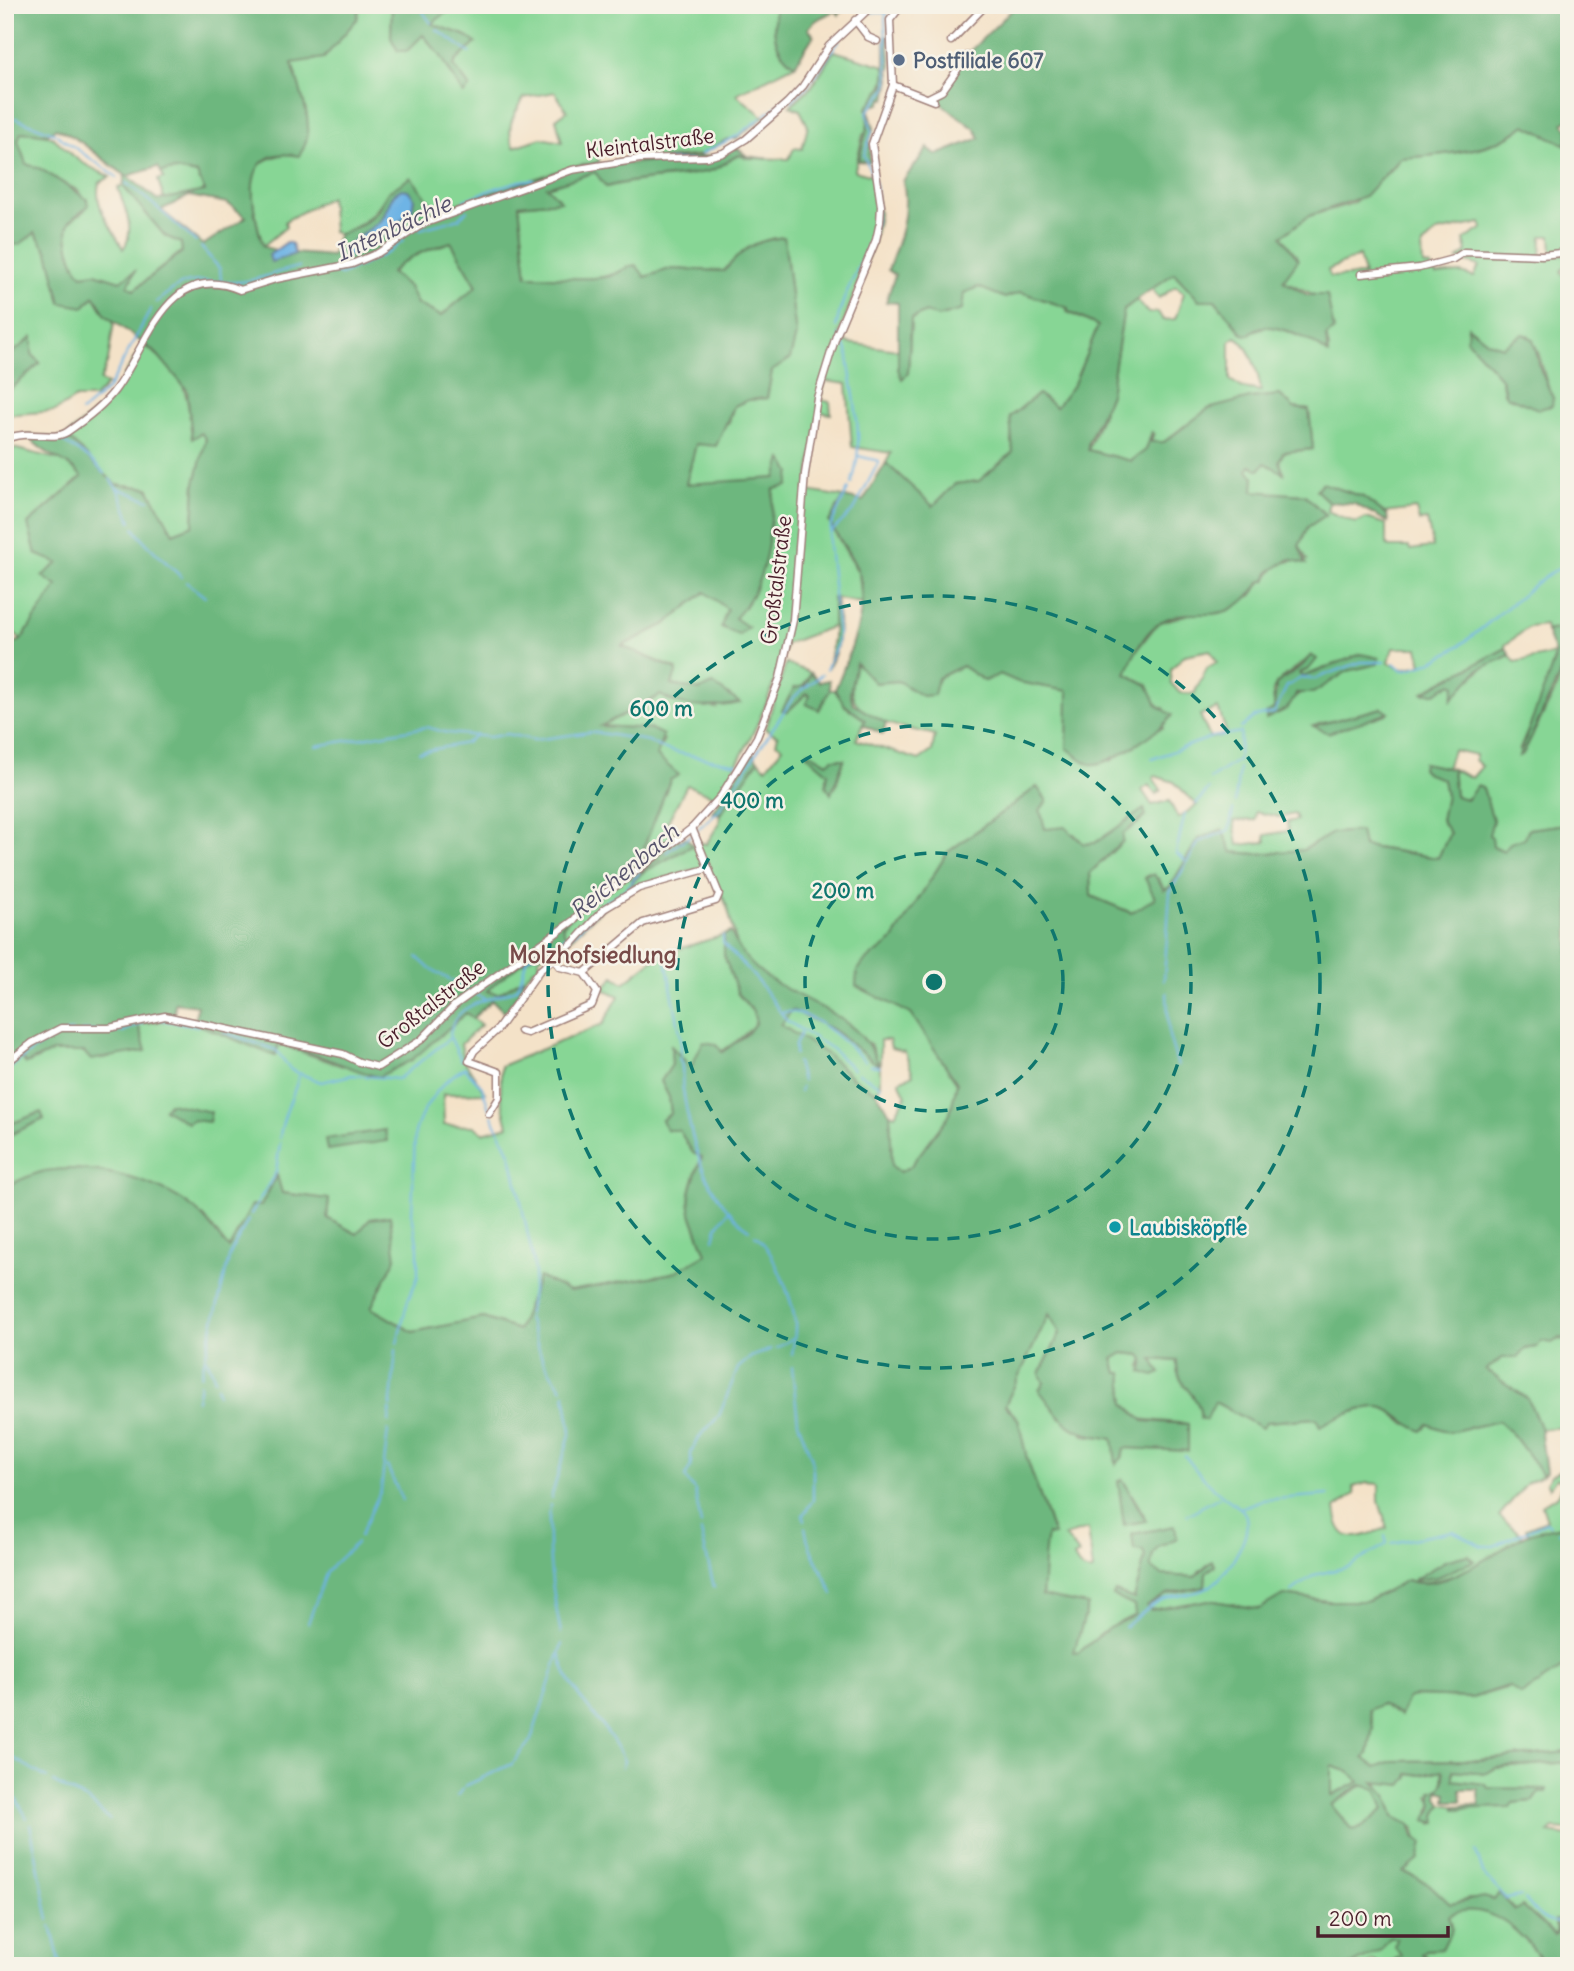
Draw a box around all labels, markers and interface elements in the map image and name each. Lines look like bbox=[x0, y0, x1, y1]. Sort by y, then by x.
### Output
place label: Postfiliale 607 bbox=[913, 47, 1044, 74]
marker: Postfiliale 607 bbox=[891, 52, 907, 68]
street label: Kleintalstraße bbox=[584, 122, 716, 164]
water label: Intenbächle bbox=[330, 188, 457, 267]
street label: Großtalstraße bbox=[755, 514, 797, 646]
text: 600 m bbox=[629, 695, 693, 722]
text: 400 m bbox=[720, 787, 784, 814]
water label: Reichenbach bbox=[564, 817, 685, 925]
text: 200 m bbox=[812, 877, 875, 904]
district label: Molzhofsiedlung bbox=[509, 940, 677, 969]
street label: Großtalstraße bbox=[372, 953, 490, 1055]
centre of rings bbox=[922, 970, 946, 994]
place label: Laubisköpfle bbox=[1129, 1214, 1247, 1241]
marker: Laubisköpfle bbox=[1107, 1219, 1123, 1235]
scale bar bbox=[1318, 1894, 1448, 1938]
text: 200 m bbox=[1329, 1905, 1392, 1932]

